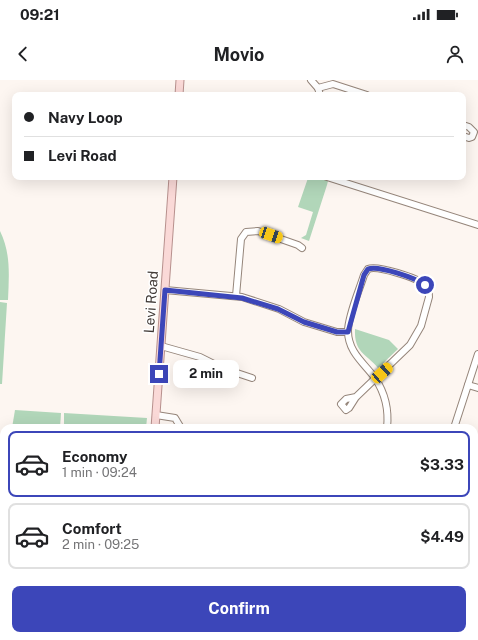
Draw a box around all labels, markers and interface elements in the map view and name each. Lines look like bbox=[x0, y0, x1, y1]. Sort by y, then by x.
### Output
text: 09:21 bbox=[20, 6, 60, 23]
icon: back bbox=[12, 43, 34, 65]
icon: person bbox=[444, 43, 466, 65]
text: Movio bbox=[214, 44, 264, 65]
text: Navy Loop bbox=[48, 109, 123, 126]
text: Levi Road bbox=[48, 147, 117, 164]
car bbox=[258, 225, 284, 245]
street label: Levi Road bbox=[141, 270, 161, 334]
route start bbox=[416, 276, 434, 294]
callout: 2 min bbox=[173, 360, 239, 388]
car bbox=[369, 361, 395, 385]
route end bbox=[150, 365, 168, 383]
text: 2 min bbox=[189, 366, 223, 381]
icon: car bbox=[14, 446, 50, 482]
text: Economy bbox=[62, 448, 127, 465]
text: $3.33 bbox=[420, 456, 464, 473]
text: 1 min · 09:24 bbox=[62, 465, 137, 480]
icon: car bbox=[14, 518, 50, 554]
text: Comfort bbox=[62, 520, 122, 537]
text: $4.49 bbox=[420, 528, 464, 545]
text: 2 min · 09:25 bbox=[62, 537, 139, 552]
button: Confirm bbox=[12, 586, 466, 632]

